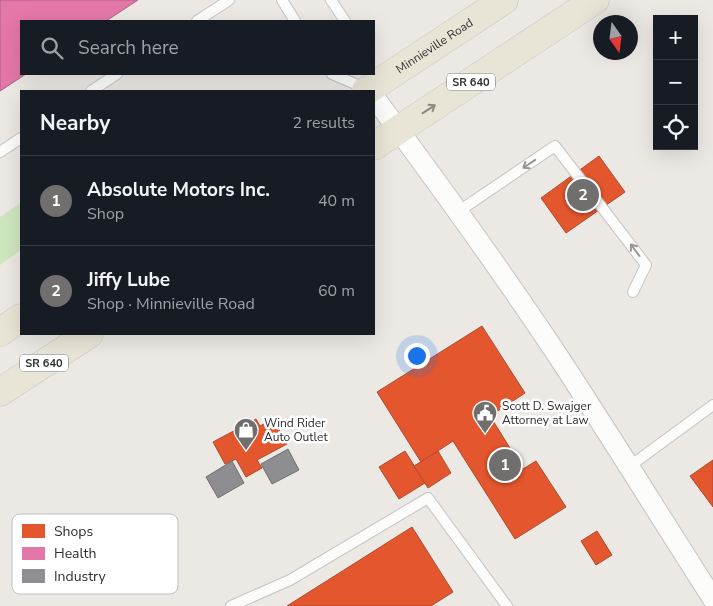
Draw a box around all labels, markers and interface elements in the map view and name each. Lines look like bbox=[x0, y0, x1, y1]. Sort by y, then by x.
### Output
street label: Minnieville Road bbox=[393, 15, 476, 77]
north arrow bbox=[593, 15, 638, 60]
map controls bbox=[653, 15, 698, 150]
button: + bbox=[653, 15, 698, 60]
search box bbox=[20, 20, 375, 75]
icon: search bbox=[38, 34, 66, 62]
text: Search here bbox=[78, 35, 179, 61]
button: − bbox=[653, 60, 698, 105]
road number: SR 640 bbox=[447, 74, 495, 90]
one-way arrow bbox=[422, 104, 436, 114]
button: locate bbox=[653, 105, 698, 150]
text: Nearby bbox=[40, 109, 110, 137]
text: 2 results bbox=[293, 112, 355, 134]
one-way arrow bbox=[522, 159, 536, 169]
pin: 2 bbox=[567, 176, 599, 214]
text: Absolute Motors Inc. bbox=[87, 177, 270, 203]
text: 1 bbox=[51, 190, 61, 212]
text: 40 m bbox=[318, 190, 355, 212]
text: Shop bbox=[87, 203, 124, 225]
one-way arrow bbox=[629, 244, 640, 257]
text: Jiffy Lube bbox=[87, 267, 170, 293]
text: 2 bbox=[51, 280, 61, 302]
text: 60 m bbox=[318, 280, 355, 302]
text: Shop · Minnieville Road bbox=[87, 293, 255, 315]
your location bbox=[404, 343, 430, 369]
road number: SR 640 bbox=[20, 354, 68, 372]
place label: Scott D. Swajger Attorney at Law bbox=[502, 398, 592, 428]
public building icon: Scott D. Swajger Attorney at Law bbox=[472, 400, 498, 434]
place label: Wind Rider Auto Outlet bbox=[264, 415, 328, 445]
shop icon: Wind Rider Auto Outlet bbox=[233, 417, 259, 451]
pin: 1 bbox=[489, 446, 521, 484]
legend bbox=[12, 514, 178, 594]
text: Shops bbox=[54, 522, 94, 541]
text: Health bbox=[54, 544, 96, 563]
text: Industry bbox=[54, 567, 107, 586]

